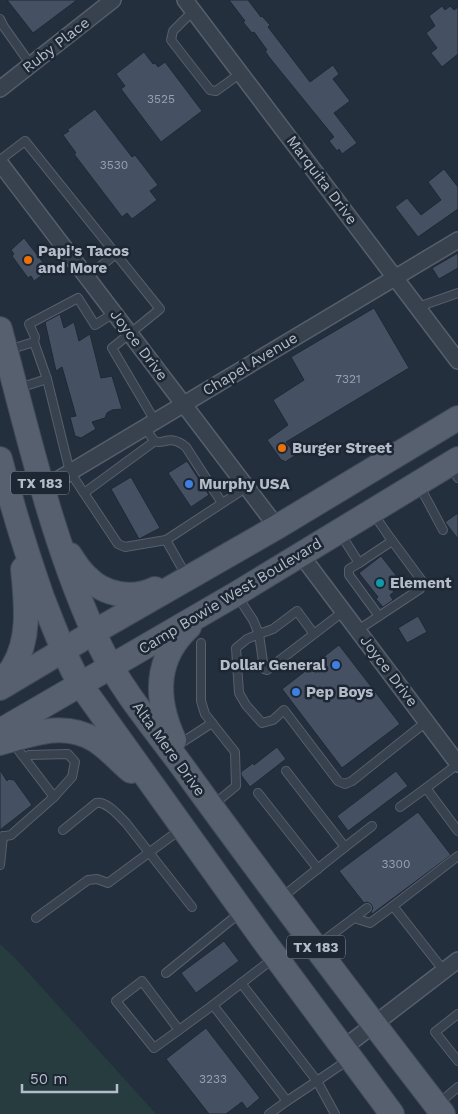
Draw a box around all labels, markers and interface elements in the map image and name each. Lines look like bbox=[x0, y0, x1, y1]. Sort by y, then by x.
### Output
street label: Ruby Place bbox=[19, 13, 93, 77]
house number: 3525 bbox=[147, 92, 175, 106]
street label: Marquita Drive bbox=[283, 132, 361, 228]
house number: 3530 bbox=[100, 158, 128, 172]
place label: Papi's Tacos and More bbox=[38, 242, 129, 277]
marker: Papi's Tacos and More bbox=[22, 254, 34, 266]
street label: Joyce Drive bbox=[106, 306, 172, 384]
street label: Chapel Avenue bbox=[199, 329, 301, 399]
house number: 7321 bbox=[335, 372, 361, 386]
place label: Burger Street bbox=[292, 439, 392, 457]
marker: Burger Street bbox=[276, 442, 288, 454]
road number: TX 183 bbox=[11, 472, 69, 494]
place label: Murphy USA bbox=[199, 475, 290, 493]
marker: Murphy USA bbox=[183, 478, 195, 490]
street label: Camp Bowie West Boulevard bbox=[135, 534, 325, 658]
place label: Element bbox=[390, 574, 452, 592]
marker: Element bbox=[374, 577, 386, 589]
street label: Joyce Drive bbox=[356, 632, 422, 710]
place label: Dollar General bbox=[220, 656, 326, 674]
marker: Dollar General bbox=[330, 659, 342, 671]
place label: Pep Boys bbox=[306, 683, 373, 701]
marker: Pep Boys bbox=[290, 686, 302, 698]
street label: Alta Mere Drive bbox=[129, 698, 209, 800]
house number: 3300 bbox=[382, 857, 410, 871]
road number: TX 183 bbox=[287, 936, 345, 959]
scale bar bbox=[22, 1062, 118, 1094]
text: 50 m bbox=[30, 1070, 67, 1088]
house number: 3233 bbox=[199, 1072, 227, 1086]

